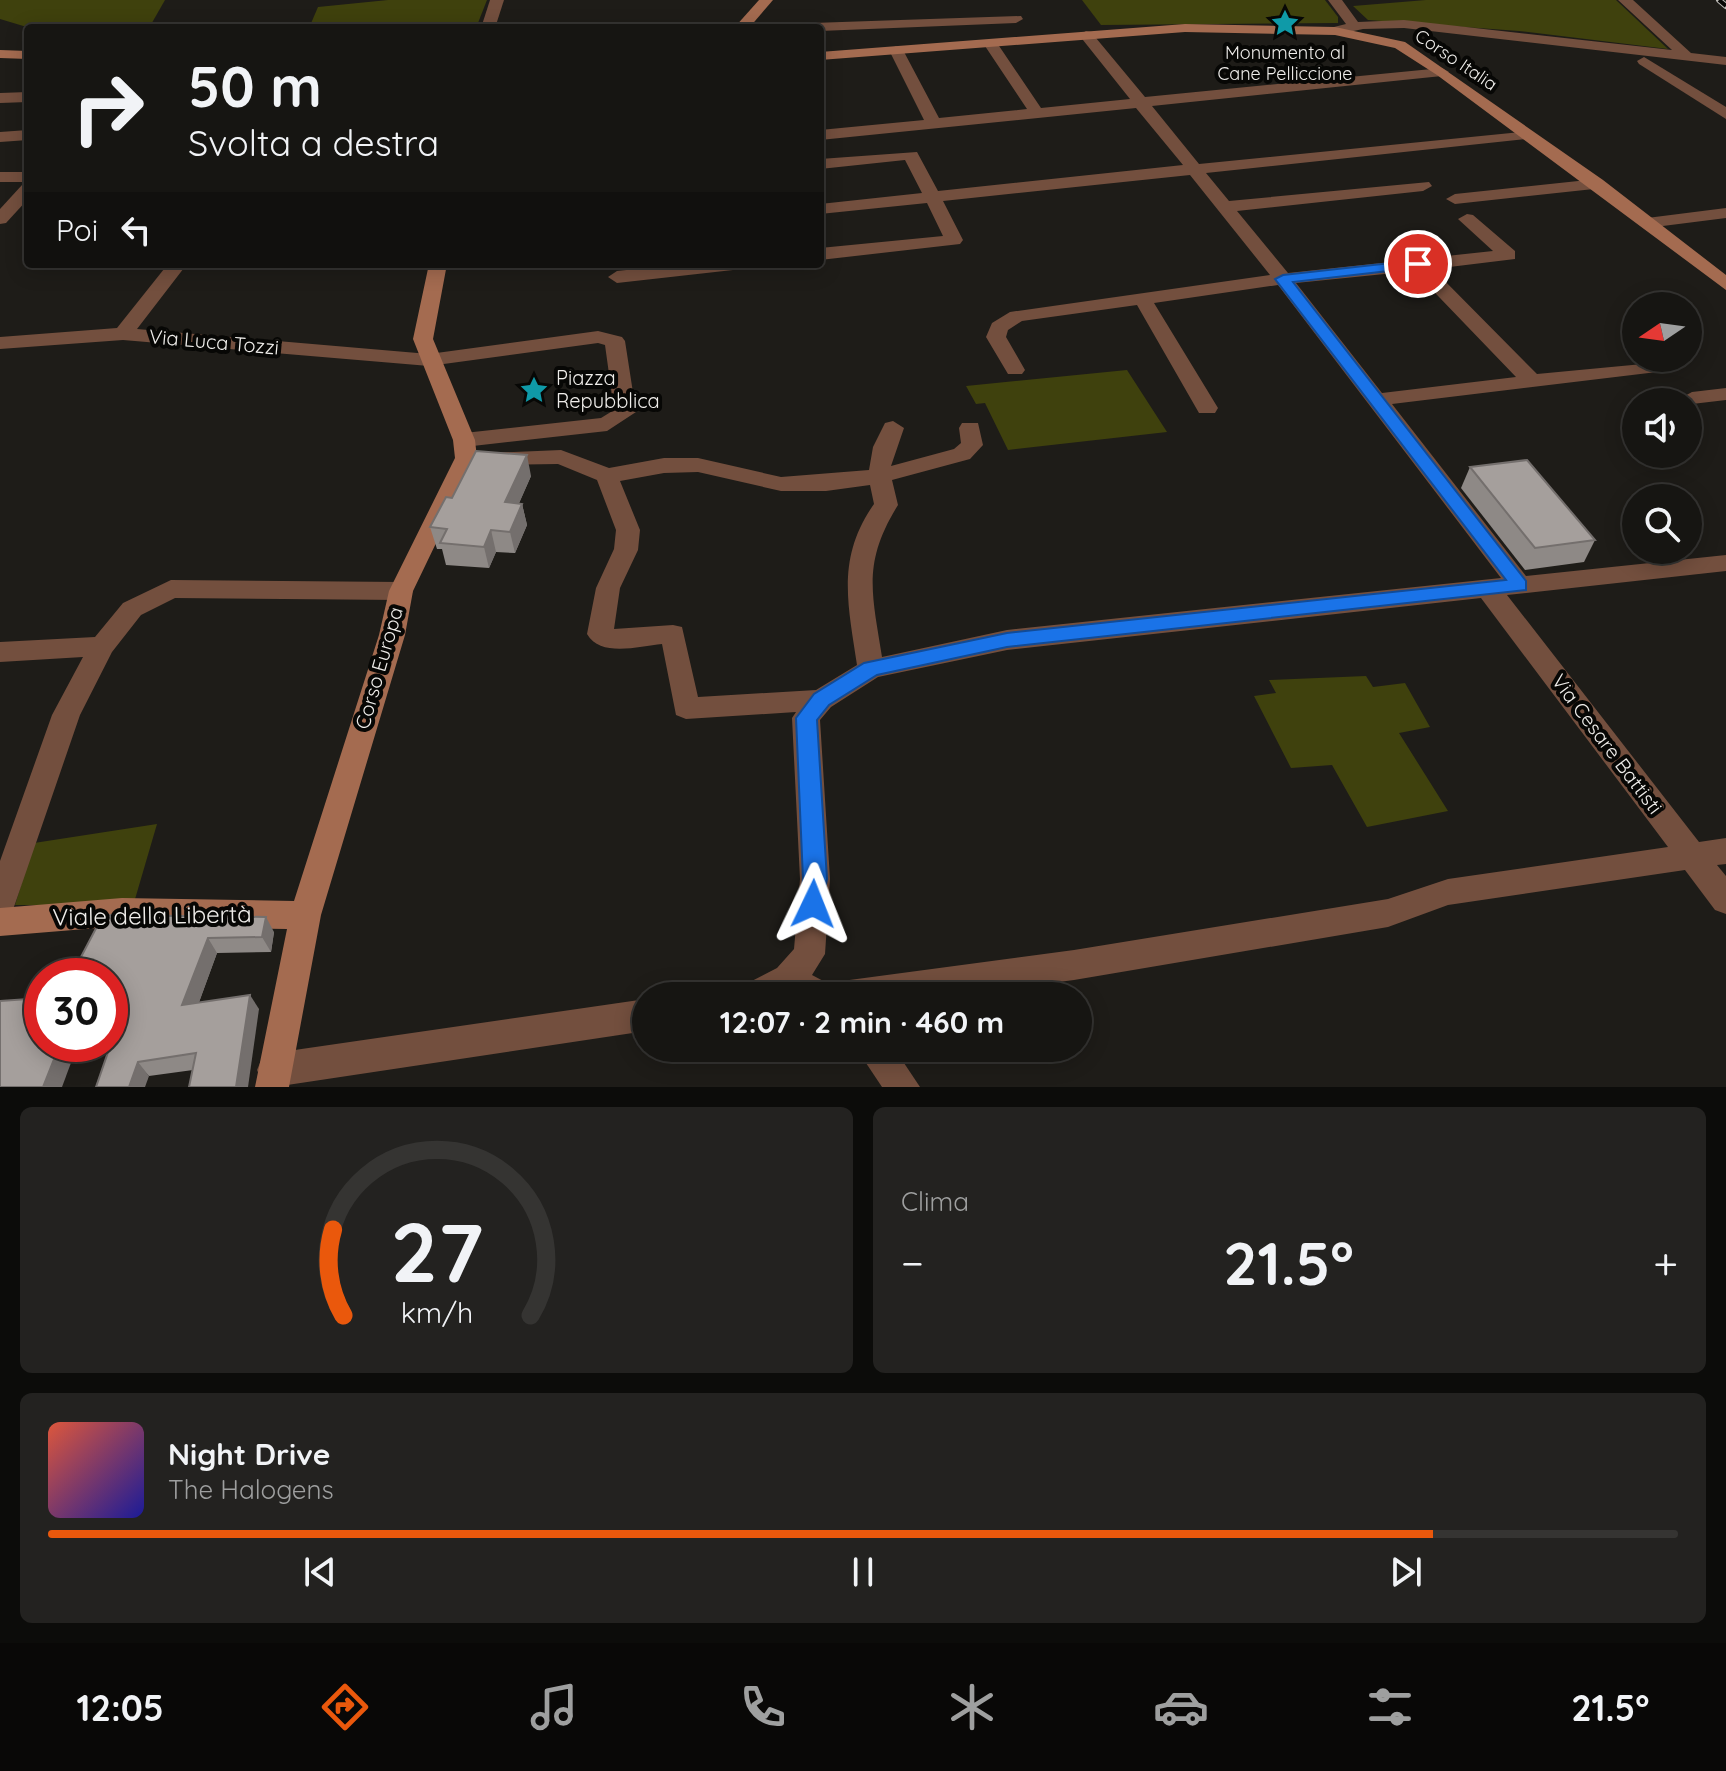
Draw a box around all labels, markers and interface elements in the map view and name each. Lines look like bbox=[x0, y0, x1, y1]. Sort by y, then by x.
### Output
place icon: Monumento al Cane Pelliccione bbox=[1270, 8, 1300, 38]
street label: Corso Italia bbox=[1411, 24, 1502, 95]
place label: Monumento al Cane Pelliccione bbox=[1218, 41, 1352, 85]
text: 50 m bbox=[188, 51, 322, 121]
icon: right bbox=[56, 56, 160, 160]
text: Svolta a destra bbox=[188, 120, 439, 165]
icon: left bbox=[114, 208, 158, 252]
text: Poi bbox=[56, 211, 98, 249]
pin bbox=[1384, 230, 1452, 298]
icon: arrive bbox=[1396, 242, 1440, 286]
north arrow bbox=[1622, 292, 1702, 372]
map controls bbox=[1622, 292, 1702, 564]
street label: Via Luca Tozzi bbox=[148, 323, 280, 360]
place label: Piazza Repubblica bbox=[556, 365, 660, 413]
place icon: Piazza Repubblica bbox=[519, 375, 549, 405]
button: sound bbox=[1622, 388, 1702, 468]
button: search bbox=[1622, 484, 1702, 564]
street label: Corso Europa bbox=[349, 604, 408, 732]
street label: Via Cesare Battisti bbox=[1547, 669, 1668, 819]
position arrow bbox=[771, 862, 855, 946]
street label: Viale della Libertà bbox=[52, 898, 252, 932]
speed limit sign: 30 bbox=[24, 958, 128, 1062]
text: 12:07 · 2 min · 460 m bbox=[720, 1003, 1004, 1041]
text: Clima bbox=[901, 1185, 969, 1218]
text: 27 bbox=[390, 1199, 483, 1303]
text: 21.5° bbox=[1223, 1225, 1354, 1300]
text: − bbox=[901, 1235, 924, 1290]
text: + bbox=[1653, 1235, 1678, 1290]
text: km/h bbox=[400, 1294, 473, 1330]
text: Night Drive bbox=[168, 1435, 330, 1473]
text: The Halogens bbox=[168, 1473, 334, 1506]
icon: previous bbox=[298, 1550, 342, 1594]
icon: pause bbox=[841, 1550, 885, 1594]
icon: next bbox=[1384, 1550, 1428, 1594]
icon: directions bbox=[317, 1679, 373, 1735]
icon: music bbox=[526, 1679, 582, 1735]
icon: phone bbox=[735, 1679, 791, 1735]
icon: climate bbox=[944, 1679, 1000, 1735]
icon: car bbox=[1153, 1679, 1209, 1735]
icon: filters bbox=[1362, 1679, 1418, 1735]
text: 12:05 bbox=[77, 1685, 164, 1730]
text: 21.5° bbox=[1571, 1685, 1649, 1730]

